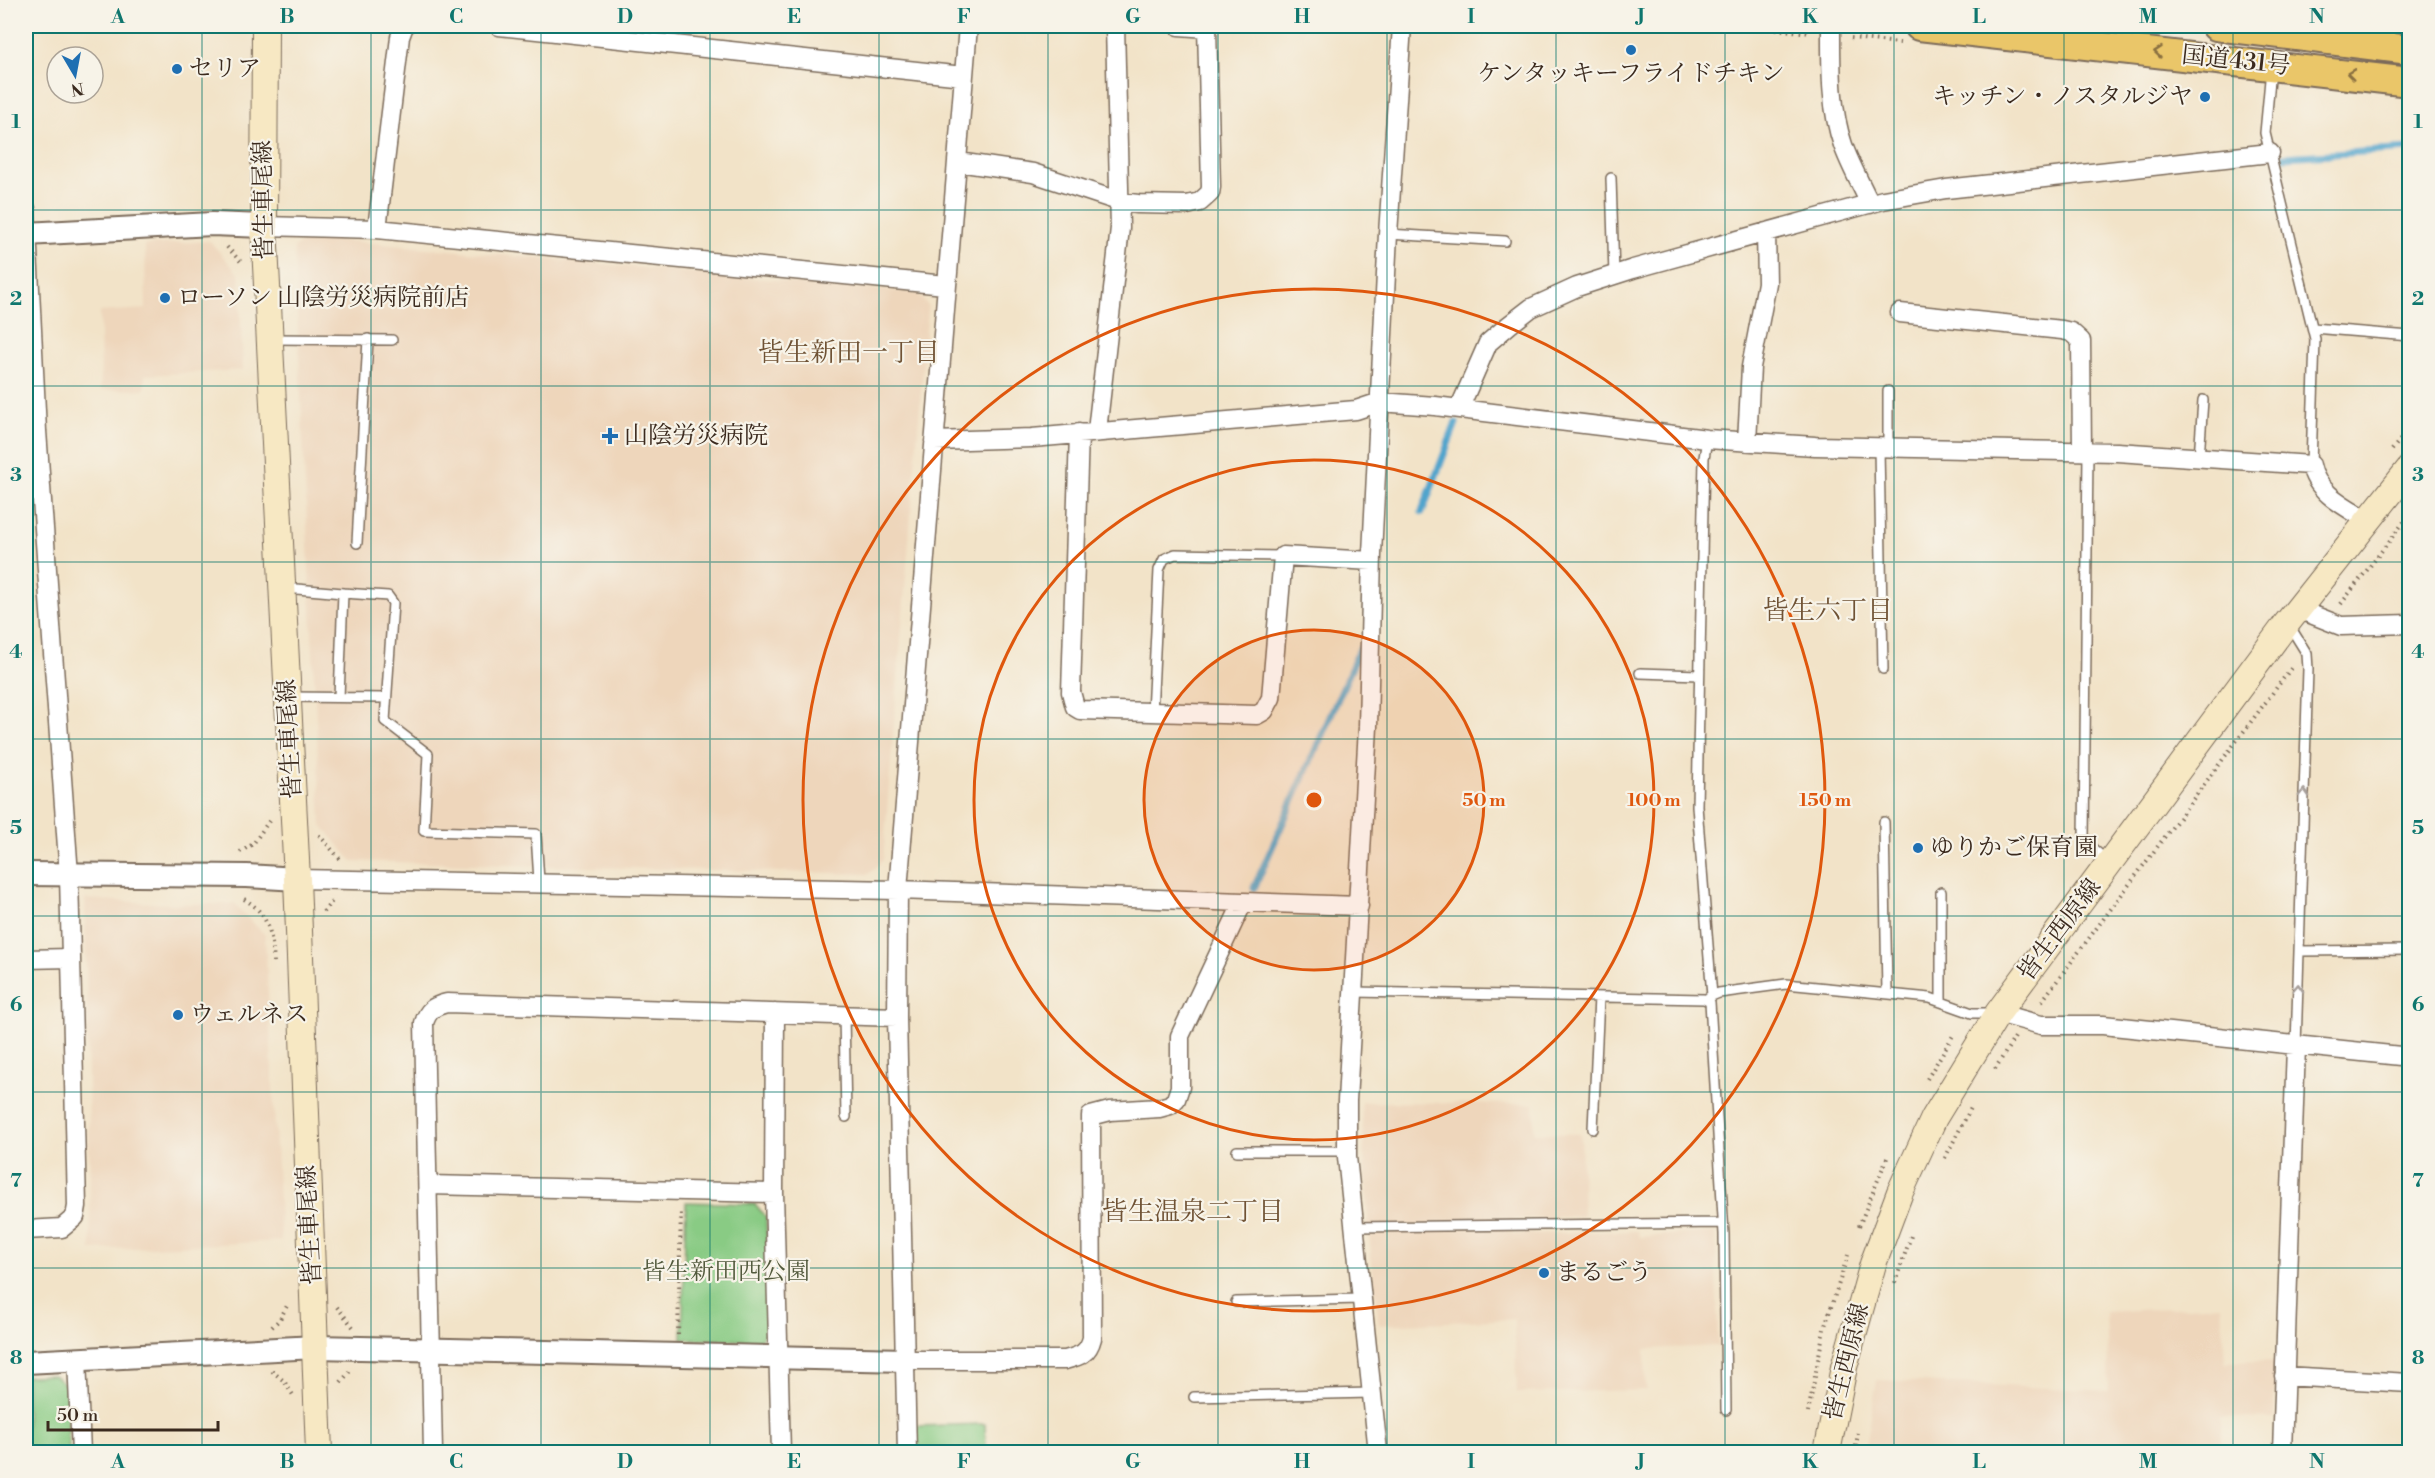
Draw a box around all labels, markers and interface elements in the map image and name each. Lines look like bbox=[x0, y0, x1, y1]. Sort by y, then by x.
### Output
text: A bbox=[110, 5, 126, 30]
text: B bbox=[279, 5, 295, 30]
text: C bbox=[449, 5, 463, 30]
text: D bbox=[617, 5, 633, 30]
text: E bbox=[787, 5, 801, 30]
text: F bbox=[957, 5, 971, 30]
text: G bbox=[1125, 5, 1141, 30]
text: H bbox=[1294, 5, 1311, 30]
text: I bbox=[1467, 5, 1475, 30]
text: J bbox=[1634, 5, 1645, 30]
text: K bbox=[1802, 5, 1819, 30]
text: L bbox=[1972, 5, 1986, 30]
text: M bbox=[2139, 5, 2158, 30]
text: N bbox=[2309, 5, 2325, 30]
street label: 国道431号 bbox=[2180, 40, 2292, 82]
marker: ケンタッキーフライドチキン bbox=[1624, 43, 1638, 57]
north arrow bbox=[45, 45, 105, 105]
one-way arrow bbox=[2153, 46, 2162, 59]
place label: セリア bbox=[189, 54, 261, 84]
place label: ケンタッキーフライドチキン bbox=[1477, 59, 1785, 89]
marker: セリア bbox=[170, 62, 184, 76]
one-way arrow bbox=[2347, 69, 2356, 81]
text: N bbox=[69, 78, 85, 100]
place label: キッチン・ノスタルジヤ bbox=[1932, 82, 2193, 112]
marker: キッチン・ノスタルジヤ bbox=[2198, 90, 2212, 104]
text: 1 bbox=[11, 110, 21, 135]
text: 1 bbox=[2413, 110, 2423, 135]
street label: 皆生車尾線 bbox=[248, 140, 280, 260]
place label: ローソン 山陰労災病院前店 bbox=[177, 283, 469, 313]
text: 2 bbox=[10, 287, 22, 312]
text: 2 bbox=[2412, 287, 2424, 312]
marker: ローソン 山陰労災病院前店 bbox=[158, 291, 172, 305]
district label: 皆生新田一丁目 bbox=[758, 337, 940, 369]
place label: 山陰労災病院 bbox=[624, 421, 768, 451]
marker: 山陰労災病院 bbox=[601, 427, 619, 445]
text: 3 bbox=[10, 463, 22, 488]
text: 3 bbox=[2412, 463, 2424, 488]
district label: 皆生六丁目 bbox=[1763, 595, 1893, 627]
text: 4 bbox=[9, 640, 23, 665]
text: 4 bbox=[2411, 640, 2425, 665]
street label: 皆生車尾線 bbox=[272, 678, 308, 800]
one-way arrow bbox=[2298, 788, 2311, 797]
text: 50 m bbox=[1462, 789, 1506, 812]
text: 100 m bbox=[1627, 789, 1681, 812]
text: 150 m bbox=[1799, 789, 1852, 812]
centre of rings bbox=[1304, 790, 1324, 810]
text: 5 bbox=[10, 816, 22, 841]
text: 5 bbox=[2412, 816, 2424, 841]
place label: ゆりかご保育園 bbox=[1930, 833, 2098, 863]
marker: ゆりかご保育園 bbox=[1911, 841, 1925, 855]
street label: 皆生西原線 bbox=[2012, 873, 2108, 987]
one-way arrow bbox=[2292, 983, 2304, 992]
text: 6 bbox=[10, 993, 23, 1018]
text: 6 bbox=[2412, 993, 2425, 1018]
place label: ウェルネス bbox=[190, 1000, 308, 1030]
marker: ウェルネス bbox=[171, 1008, 185, 1022]
street label: 皆生車尾線 bbox=[292, 1164, 328, 1286]
text: 7 bbox=[10, 1169, 22, 1194]
text: 7 bbox=[2412, 1169, 2424, 1194]
district label: 皆生温泉二丁目 bbox=[1102, 1196, 1284, 1228]
park label: 皆生新田西公園 bbox=[642, 1257, 810, 1287]
place label: まるごう bbox=[1556, 1258, 1652, 1288]
marker: まるごう bbox=[1537, 1266, 1551, 1280]
street label: 皆生西原線 bbox=[1818, 1300, 1876, 1424]
text: 8 bbox=[10, 1346, 23, 1371]
text: 8 bbox=[2412, 1346, 2425, 1371]
scale bar bbox=[48, 1394, 218, 1432]
text: 50 m bbox=[57, 1404, 99, 1427]
text: A bbox=[110, 1450, 126, 1475]
text: B bbox=[279, 1450, 295, 1475]
text: C bbox=[449, 1450, 463, 1475]
text: D bbox=[617, 1450, 633, 1475]
text: E bbox=[787, 1450, 801, 1475]
text: F bbox=[957, 1450, 971, 1475]
text: G bbox=[1125, 1450, 1141, 1475]
text: H bbox=[1294, 1450, 1311, 1475]
text: I bbox=[1467, 1450, 1475, 1475]
text: J bbox=[1634, 1450, 1645, 1475]
text: K bbox=[1802, 1450, 1819, 1475]
text: L bbox=[1972, 1450, 1986, 1475]
text: M bbox=[2139, 1450, 2158, 1475]
text: N bbox=[2309, 1450, 2325, 1475]

